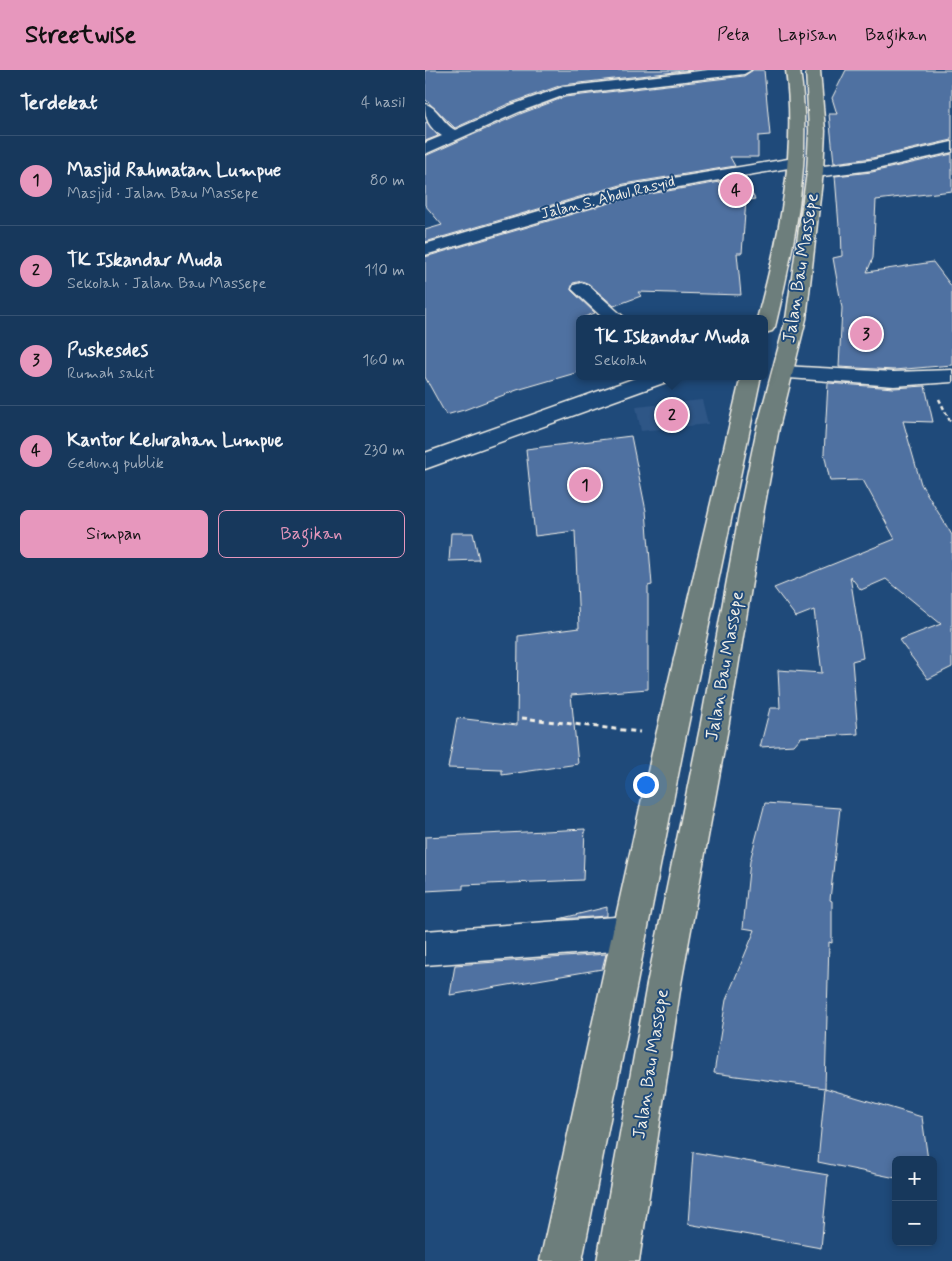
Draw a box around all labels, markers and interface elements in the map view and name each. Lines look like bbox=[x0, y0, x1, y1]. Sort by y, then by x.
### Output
text: Streetwise bbox=[25, 20, 136, 51]
text: Peta bbox=[717, 23, 750, 47]
text: Lapisan bbox=[778, 23, 837, 47]
text: Bagikan bbox=[865, 23, 927, 47]
text: Terdekat bbox=[20, 89, 98, 117]
text: 4 hasil bbox=[361, 92, 405, 113]
text: Masjid Rahmatan Lumpue bbox=[67, 158, 281, 183]
text: 1 bbox=[32, 170, 40, 191]
text: 80 m bbox=[370, 170, 405, 191]
pin: 4 bbox=[720, 171, 752, 209]
street label: Jalan S. Abdul Rasyid bbox=[539, 172, 677, 224]
text: Masjid · Jalan Bau Massepe bbox=[67, 183, 259, 204]
street label: Jalan Bau Massepe bbox=[777, 191, 825, 345]
text: TK Iskandar Muda bbox=[67, 248, 222, 273]
text: 2 bbox=[32, 260, 40, 281]
text: 110 m bbox=[364, 260, 405, 281]
text: Sekolah · Jalan Bau Massepe bbox=[67, 273, 266, 294]
popup bbox=[576, 315, 768, 380]
pin: 3 bbox=[850, 315, 882, 353]
text: TK Iskandar Muda bbox=[594, 325, 750, 350]
text: Puskesdes bbox=[67, 338, 148, 363]
text: 3 bbox=[32, 350, 40, 371]
text: 160 m bbox=[362, 350, 405, 371]
text: Sekolah bbox=[594, 350, 647, 371]
text: Rumah sakit bbox=[67, 363, 155, 384]
pin: 2 bbox=[656, 396, 688, 434]
text: Kantor Kelurahan Lumpue bbox=[67, 428, 283, 453]
text: 4 bbox=[31, 440, 41, 461]
text: 230 m bbox=[364, 440, 405, 461]
text: Gedung publik bbox=[67, 453, 164, 474]
pin: 1 bbox=[569, 466, 601, 504]
button: Simpan bbox=[20, 510, 208, 558]
button: Bagikan bbox=[218, 510, 405, 558]
street label: Jalan Bau Massepe bbox=[700, 589, 750, 743]
your location bbox=[633, 772, 659, 798]
street label: Jalan Bau Massepe bbox=[627, 987, 675, 1141]
map controls bbox=[892, 1156, 937, 1246]
button: + bbox=[892, 1156, 937, 1201]
button: − bbox=[892, 1201, 937, 1246]

